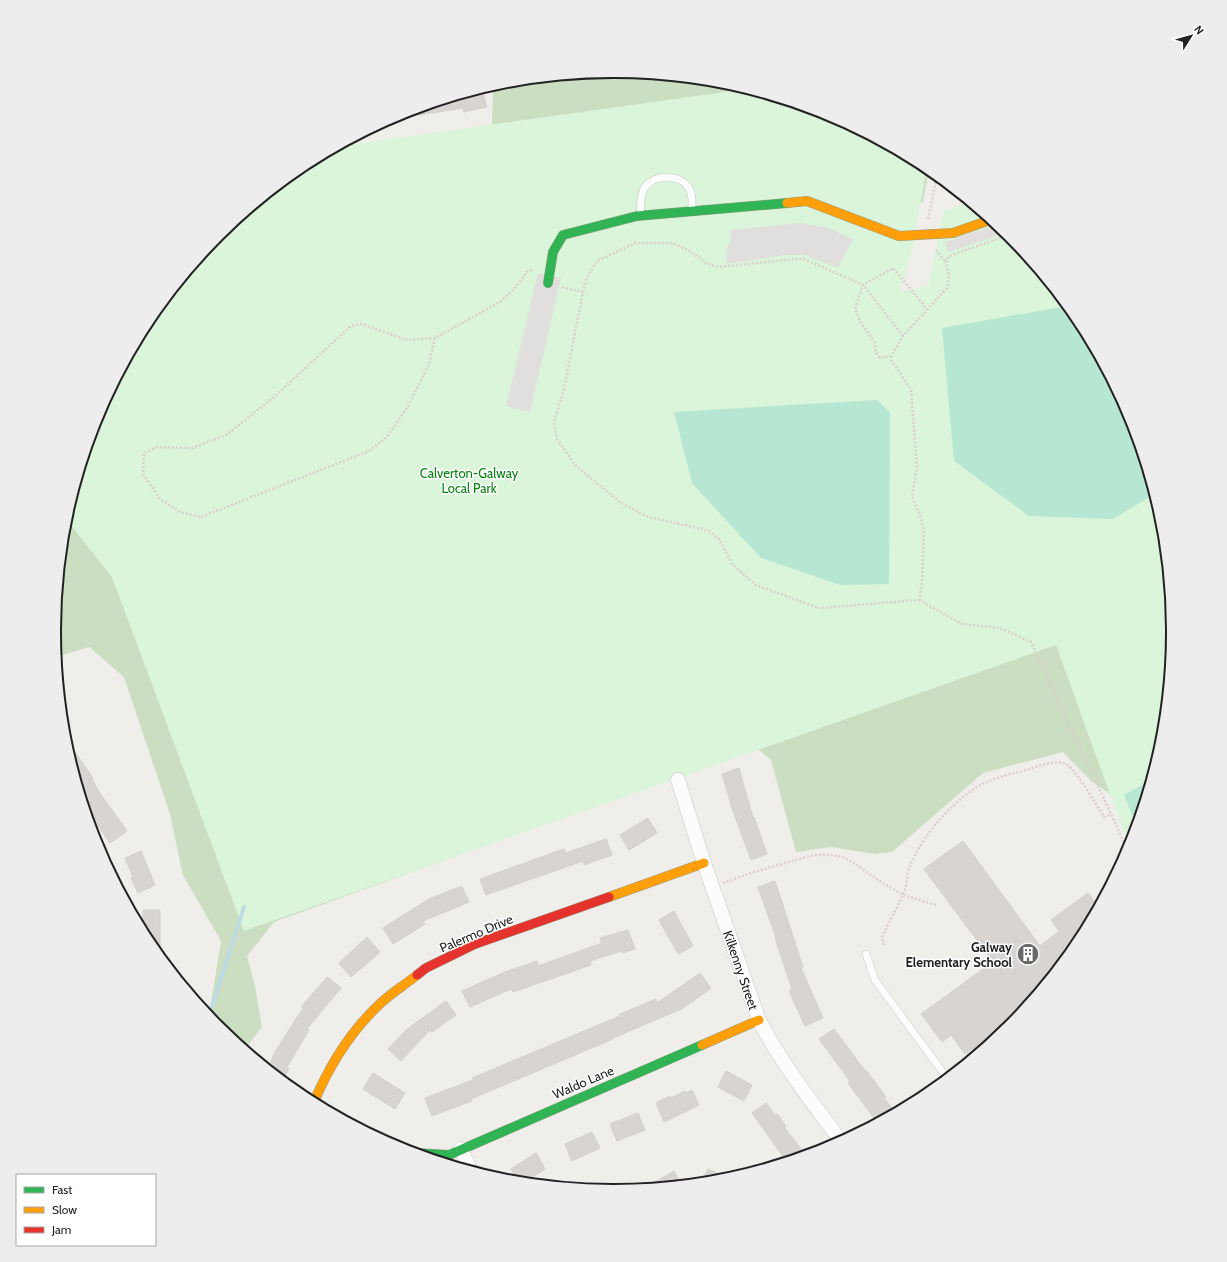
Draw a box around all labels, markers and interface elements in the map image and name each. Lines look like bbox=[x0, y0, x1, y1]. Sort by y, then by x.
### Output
north arrow bbox=[1171, 16, 1211, 56]
text: N bbox=[1191, 23, 1207, 37]
park label: Calverton-Galway Local Park bbox=[420, 465, 519, 496]
street label: Palermo Drive bbox=[437, 910, 515, 956]
street label: Kilkenny Street bbox=[720, 928, 762, 1012]
place label: Galway Elementary School bbox=[905, 939, 1013, 970]
building icon: Galway Elementary School bbox=[1015, 941, 1041, 967]
street label: Waldo Lane bbox=[550, 1062, 616, 1102]
legend bbox=[16, 1174, 156, 1246]
text: Fast bbox=[52, 1182, 72, 1197]
text: Slow bbox=[52, 1202, 77, 1217]
text: Jam bbox=[51, 1222, 71, 1237]

